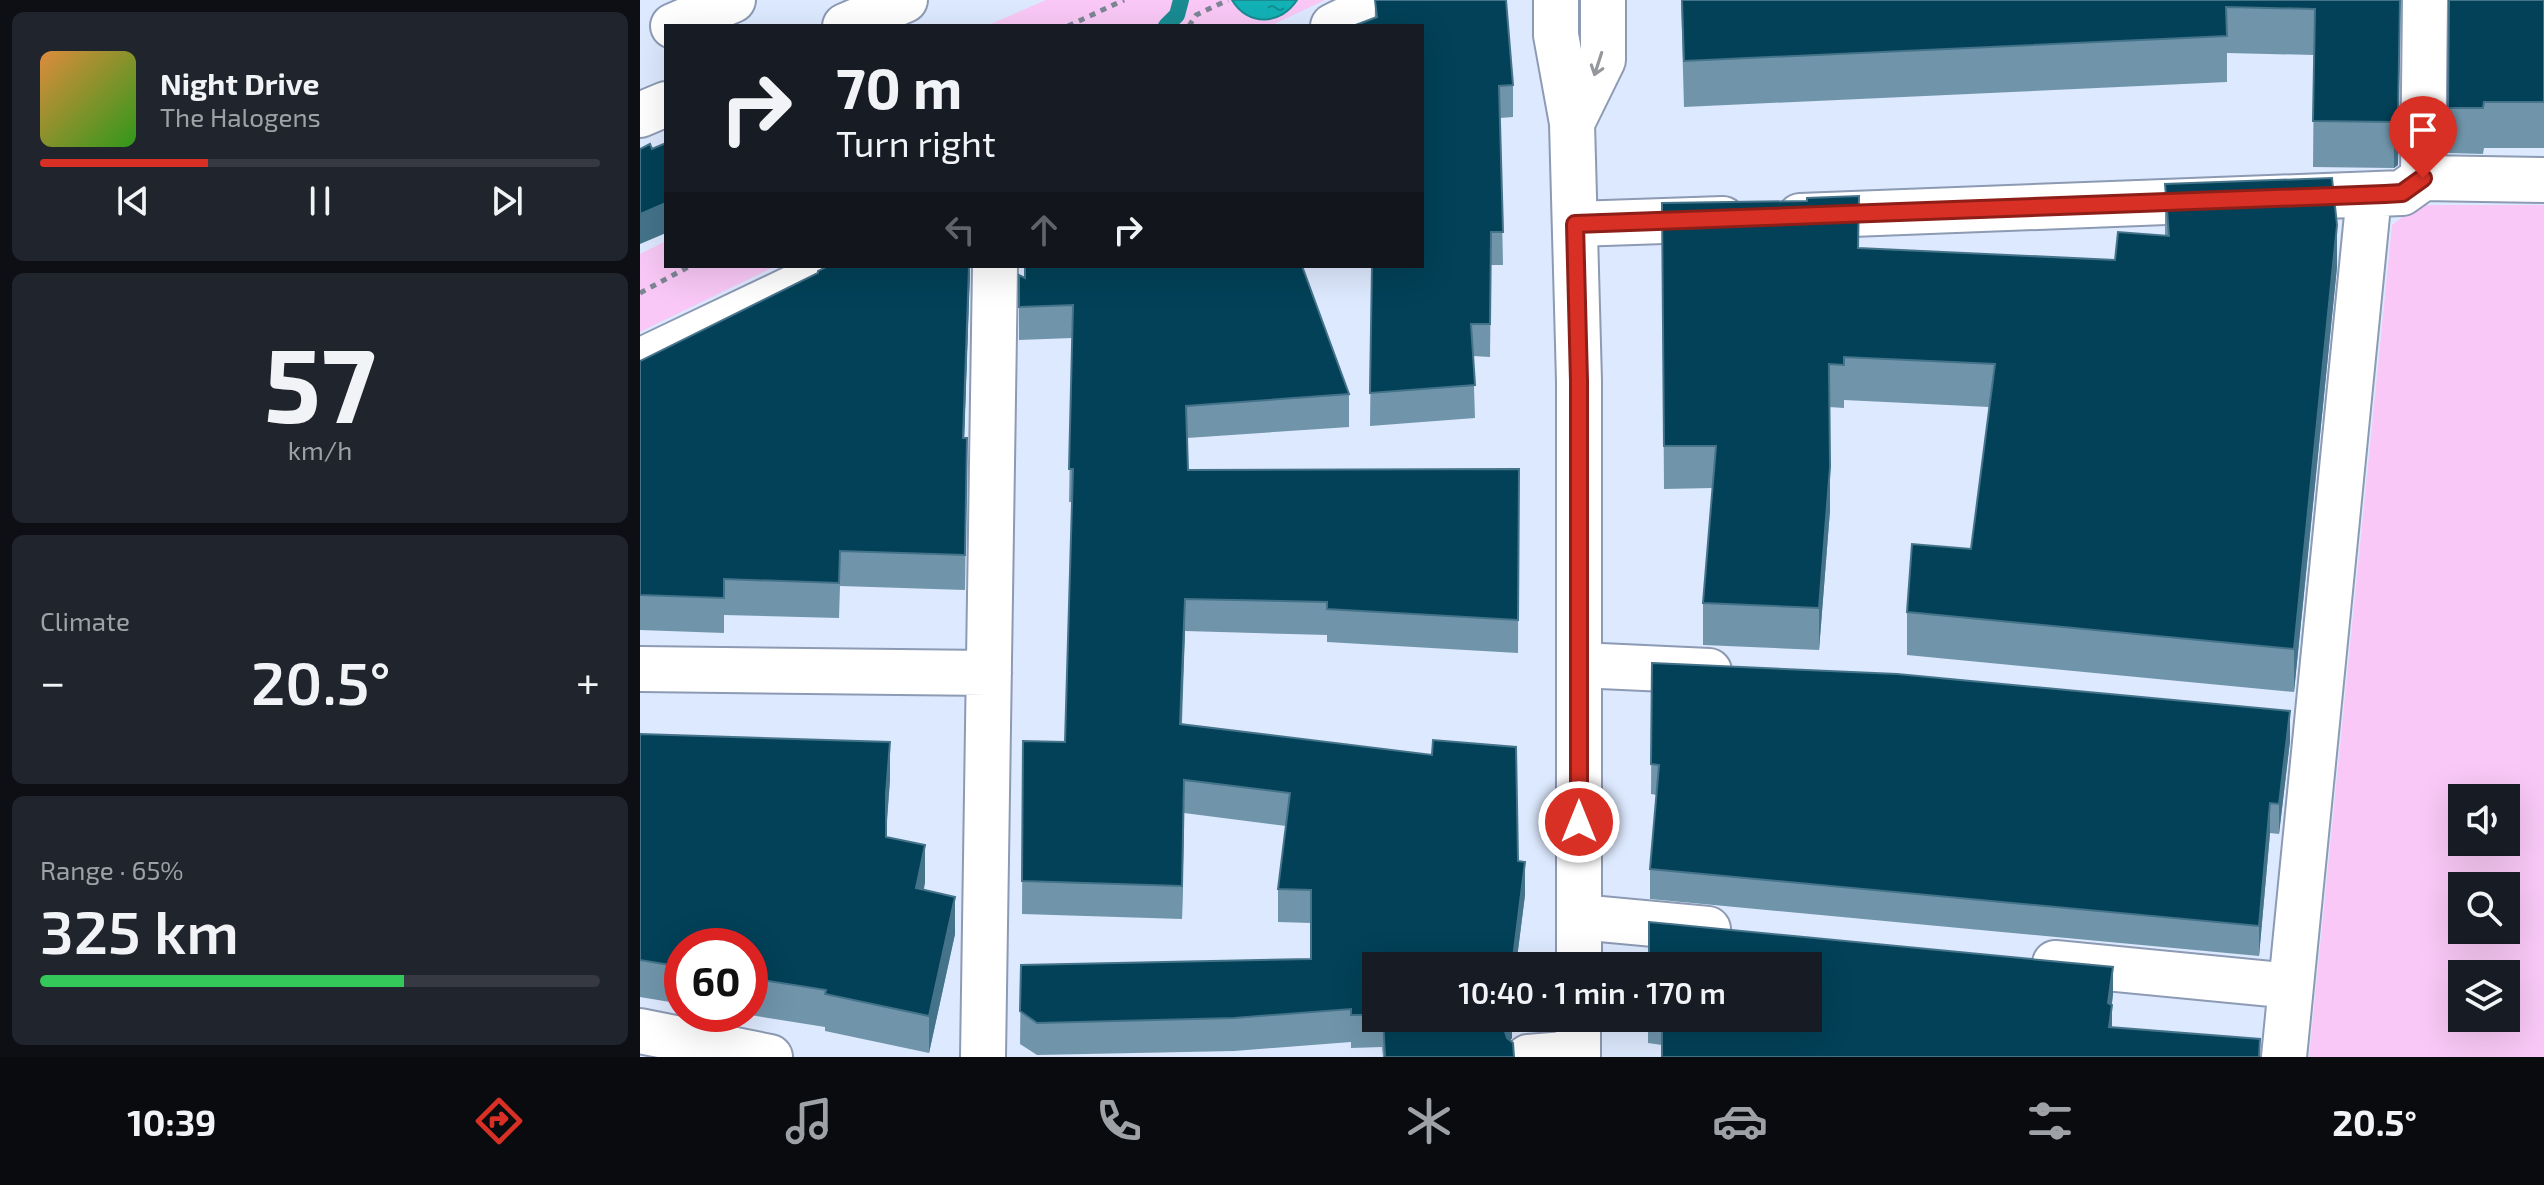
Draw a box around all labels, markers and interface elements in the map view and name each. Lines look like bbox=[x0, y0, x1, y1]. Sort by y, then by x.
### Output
one-way arrow bbox=[1590, 51, 1605, 76]
text: 70 m bbox=[836, 53, 962, 120]
icon: right bbox=[704, 56, 808, 160]
text: Night Drive bbox=[160, 65, 319, 101]
pin bbox=[2389, 96, 2457, 178]
text: The Halogens bbox=[160, 101, 321, 132]
icon: arrive bbox=[2401, 108, 2445, 152]
text: Turn right bbox=[836, 121, 996, 164]
icon: previous bbox=[111, 179, 155, 223]
icon: pause bbox=[298, 179, 342, 223]
icon: next bbox=[485, 179, 529, 223]
icon: left bbox=[938, 208, 982, 252]
icon: ahead bbox=[1022, 208, 1066, 252]
icon: right bbox=[1106, 208, 1150, 252]
text: 57 bbox=[264, 319, 376, 444]
text: km/h bbox=[288, 434, 352, 465]
text: Climate bbox=[40, 605, 130, 636]
text: 20.5° bbox=[251, 645, 391, 717]
text: − bbox=[40, 654, 66, 707]
text: + bbox=[576, 654, 600, 707]
position arrow bbox=[1537, 780, 1621, 864]
map controls bbox=[2448, 784, 2520, 1032]
button: sound bbox=[2448, 784, 2520, 856]
text: Range · 65% bbox=[40, 854, 184, 885]
button: search bbox=[2448, 872, 2520, 944]
text: 325 km bbox=[40, 894, 239, 966]
speed limit sign: 60 bbox=[664, 928, 768, 1032]
button: layers bbox=[2448, 960, 2520, 1032]
text: 10:40 · 1 min · 170 m bbox=[1458, 974, 1726, 1010]
icon: directions bbox=[471, 1093, 527, 1149]
icon: music bbox=[781, 1093, 837, 1149]
icon: phone bbox=[1091, 1093, 1147, 1149]
icon: climate bbox=[1401, 1093, 1457, 1149]
icon: car bbox=[1712, 1093, 1768, 1149]
icon: filters bbox=[2022, 1093, 2078, 1149]
text: 10:39 bbox=[127, 1100, 216, 1143]
text: 20.5° bbox=[2332, 1100, 2417, 1143]

